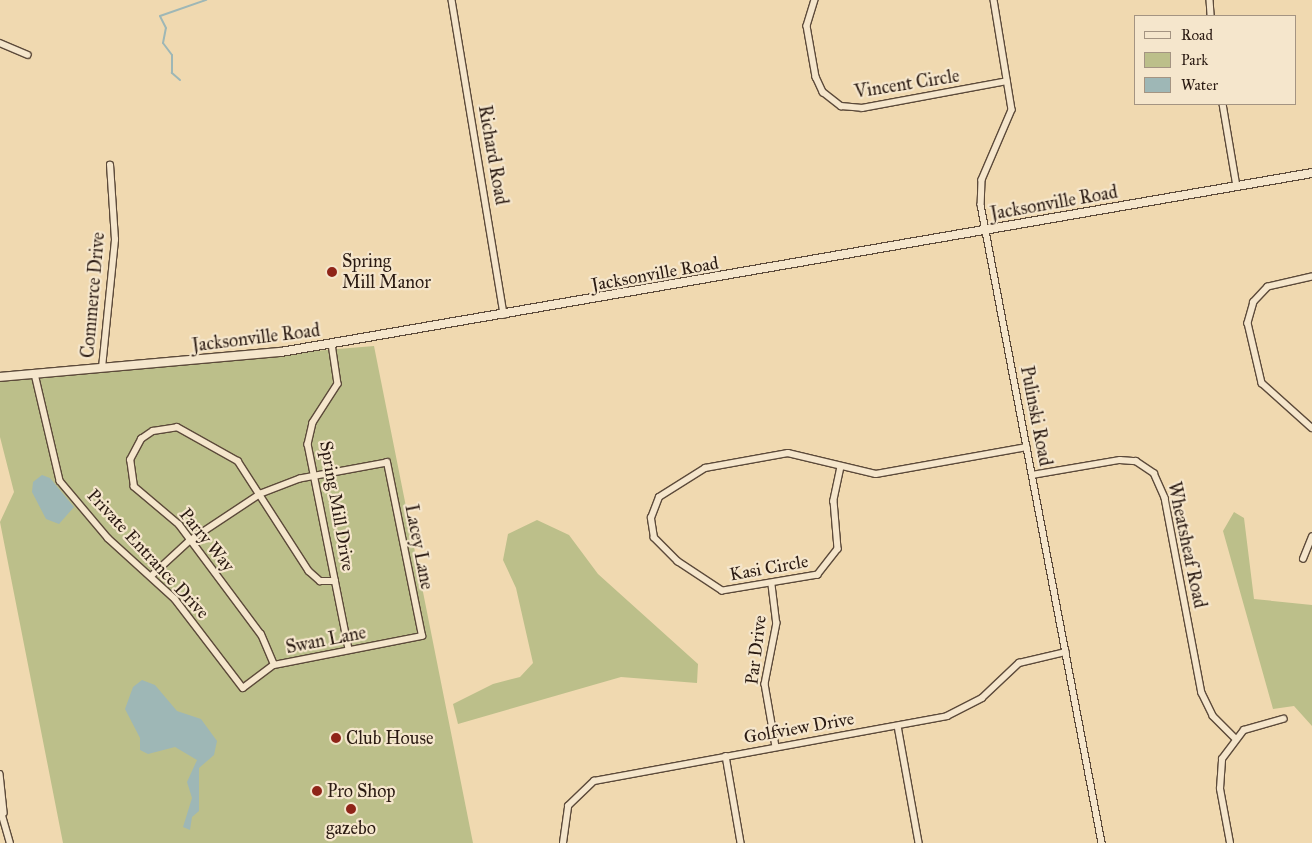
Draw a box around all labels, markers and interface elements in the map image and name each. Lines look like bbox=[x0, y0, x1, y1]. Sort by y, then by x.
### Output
legend bbox=[1134, 15, 1297, 105]
text: Road bbox=[1181, 26, 1213, 44]
text: Park bbox=[1181, 51, 1208, 69]
street label: Vincent Circle bbox=[853, 65, 961, 103]
text: Water bbox=[1181, 76, 1218, 94]
street label: Richard Road bbox=[474, 104, 512, 206]
street label: Jacksonville Road bbox=[989, 181, 1119, 225]
street label: Commerce Drive bbox=[77, 231, 109, 359]
place label: Spring Mill Manor bbox=[342, 251, 431, 294]
street label: Jacksonville Road bbox=[590, 252, 720, 296]
marker: Spring Mill Manor bbox=[326, 266, 338, 278]
street label: Jacksonville Road bbox=[191, 319, 321, 357]
street label: Pulinski Road bbox=[1016, 364, 1056, 468]
street label: Spring Mill Drive bbox=[315, 439, 359, 573]
street label: Wheatsheaf Road bbox=[1163, 480, 1211, 610]
street label: Private Entrance Drive bbox=[82, 485, 214, 623]
street label: Lacey Lane bbox=[400, 503, 438, 591]
street label: Parry Way bbox=[175, 504, 239, 576]
street label: Kasi Circle bbox=[728, 550, 810, 586]
street label: Par Drive bbox=[741, 614, 771, 686]
street label: Swan Lane bbox=[284, 622, 368, 658]
street label: Golfview Drive bbox=[742, 708, 856, 748]
place label: Club House bbox=[346, 727, 433, 749]
marker: Club House bbox=[330, 732, 342, 744]
place label: Pro Shop bbox=[327, 780, 395, 802]
marker: Pro Shop bbox=[311, 785, 323, 797]
marker: gazebo bbox=[345, 803, 357, 815]
place label: gazebo bbox=[326, 817, 376, 839]

